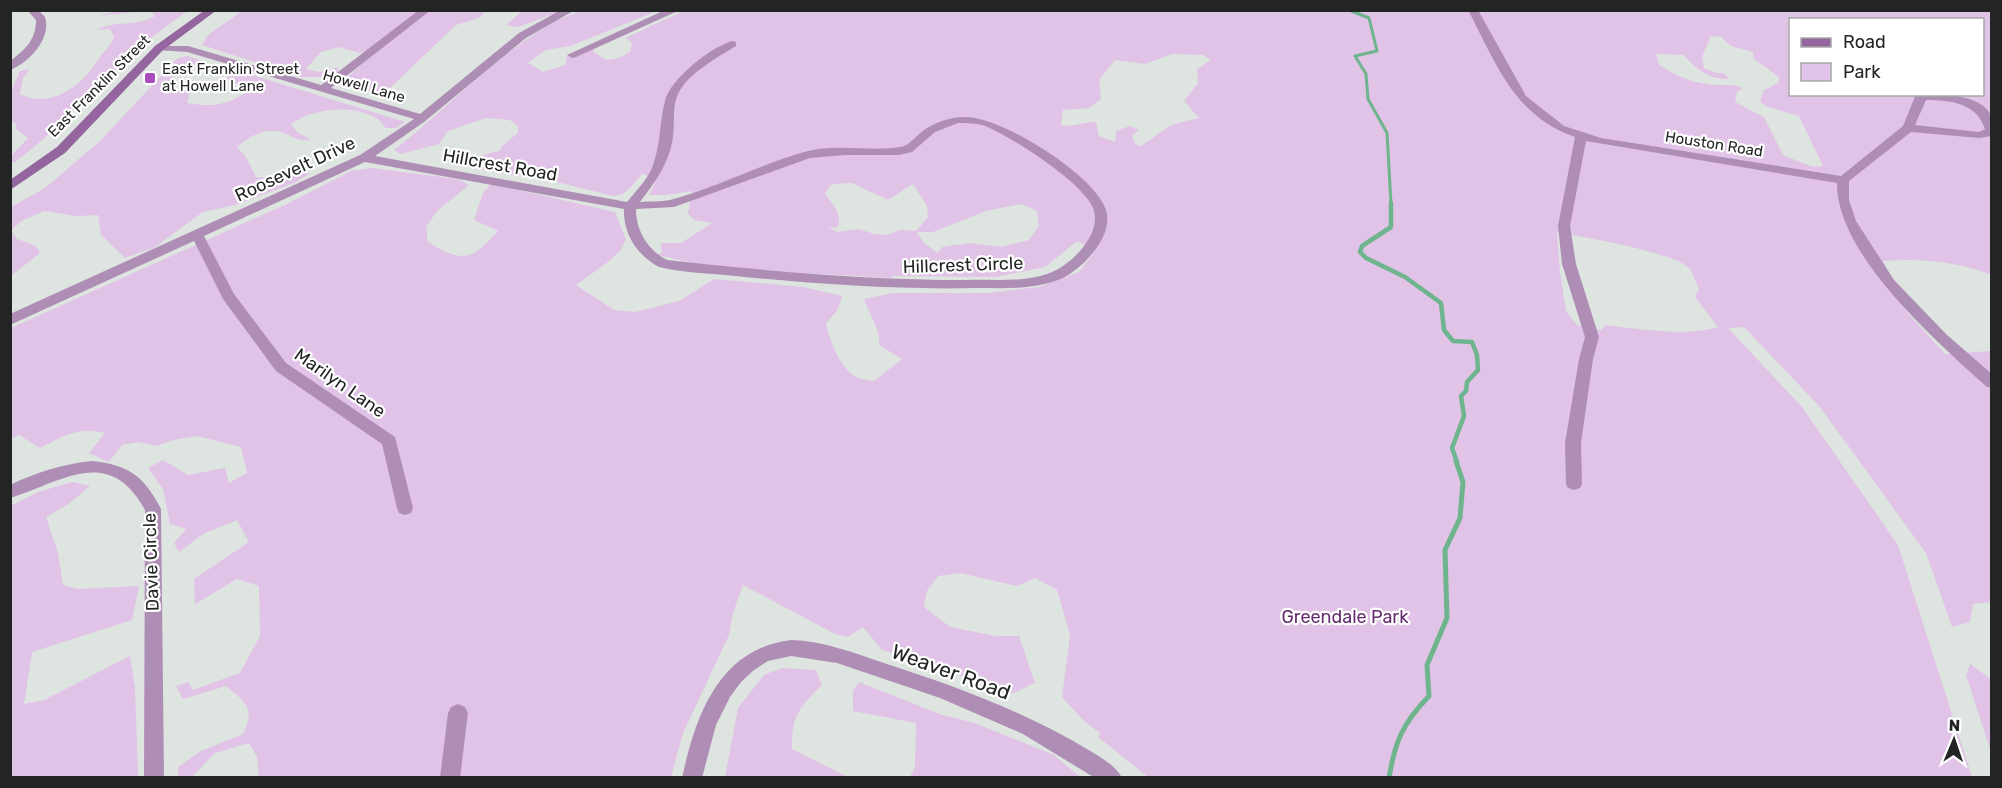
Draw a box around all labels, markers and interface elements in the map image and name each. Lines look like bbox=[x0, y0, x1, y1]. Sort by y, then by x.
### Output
legend bbox=[1789, 18, 1984, 96]
street label: East Franklin Street bbox=[44, 31, 154, 141]
text: Road bbox=[1843, 31, 1886, 53]
place label: East Franklin Street at Howell Lane bbox=[162, 60, 299, 95]
text: Park bbox=[1843, 61, 1881, 83]
street label: Howell Lane bbox=[321, 66, 407, 106]
marker: East Franklin Street at Howell Lane bbox=[143, 71, 157, 85]
street label: Houston Road bbox=[1664, 127, 1764, 161]
street label: Roosevelt Drive bbox=[231, 132, 359, 206]
street label: Hillcrest Road bbox=[441, 144, 559, 186]
street label: Hillcrest Circle bbox=[902, 252, 1024, 278]
street label: Marilyn Lane bbox=[290, 344, 390, 422]
street label: Davie Circle bbox=[138, 512, 164, 612]
park label: Greendale Park bbox=[1282, 606, 1409, 628]
street label: Weaver Road bbox=[888, 638, 1014, 705]
north arrow bbox=[1924, 710, 1984, 770]
text: N bbox=[1948, 716, 1961, 735]

